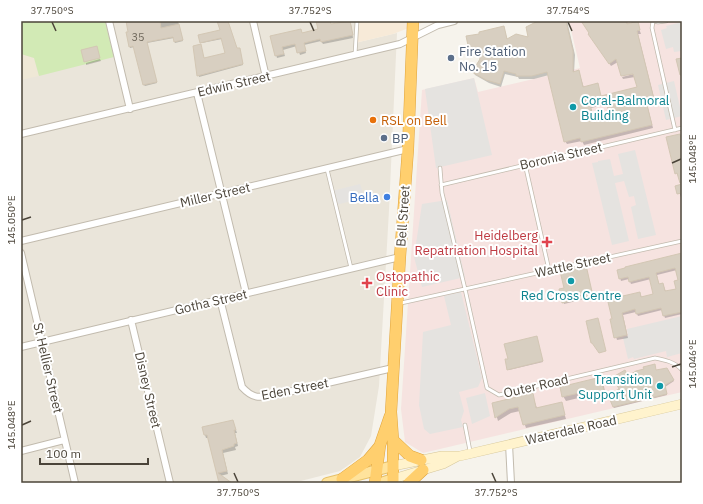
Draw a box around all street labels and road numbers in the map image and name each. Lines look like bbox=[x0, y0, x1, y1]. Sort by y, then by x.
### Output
street label: Edwin Street bbox=[196, 67, 272, 101]
street label: Boronia Street bbox=[518, 138, 604, 174]
street label: Miller Street bbox=[178, 179, 252, 211]
street label: Bell Street bbox=[392, 185, 414, 247]
street label: Wattle Street bbox=[534, 249, 612, 281]
street label: Gotha Street bbox=[173, 285, 249, 319]
street label: St Hellier Street bbox=[29, 321, 67, 415]
street label: Disney Street bbox=[131, 350, 165, 430]
street label: Outer Road bbox=[502, 370, 570, 402]
street label: Eden Street bbox=[260, 374, 330, 404]
street label: Waterdale Road bbox=[524, 411, 618, 449]

